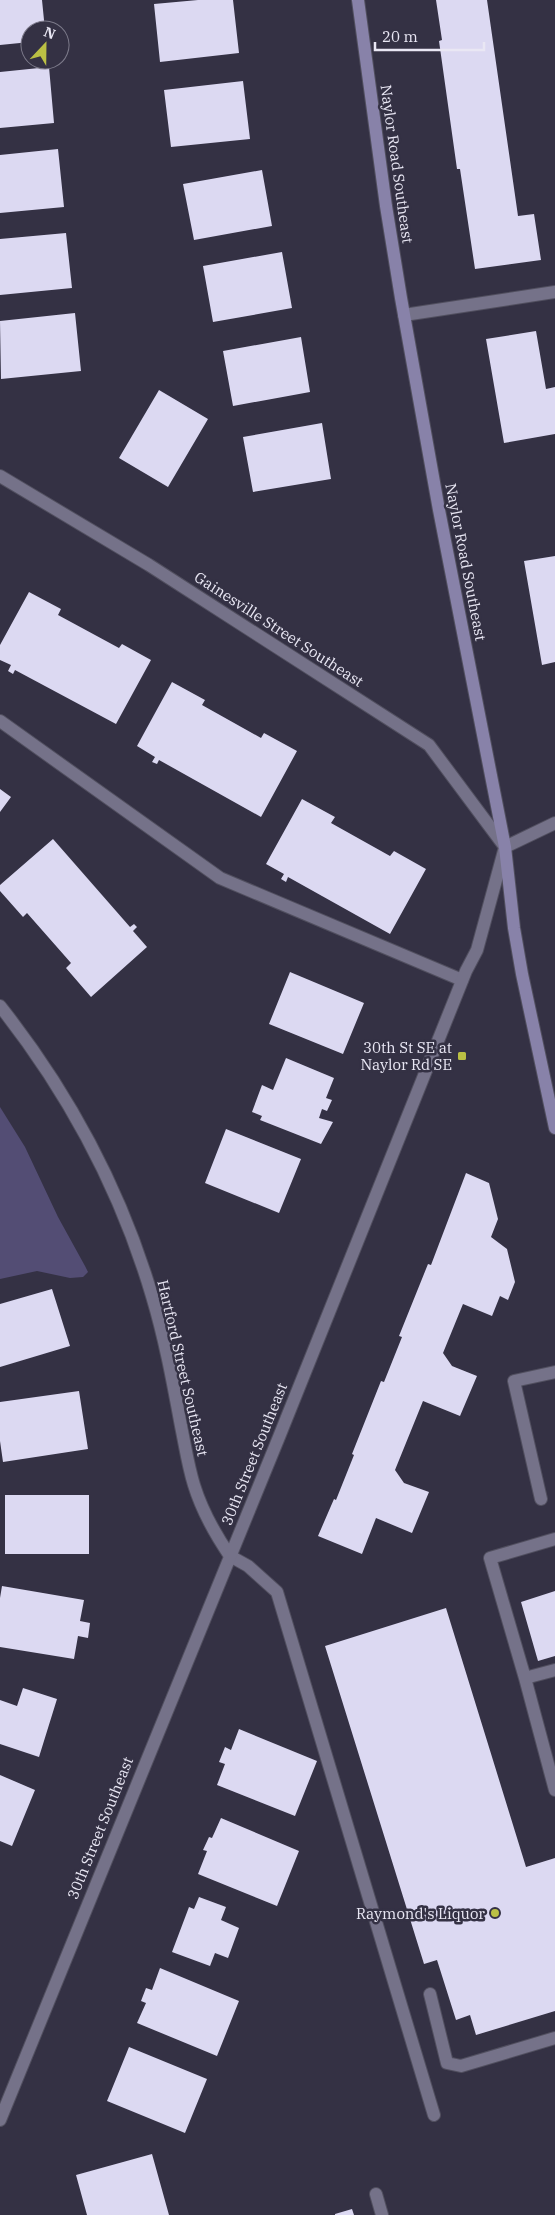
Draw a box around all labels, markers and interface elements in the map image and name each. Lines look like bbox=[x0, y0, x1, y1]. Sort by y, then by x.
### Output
north arrow bbox=[20, 20, 70, 70]
scale bar bbox=[375, 20, 484, 52]
text: N bbox=[41, 23, 58, 43]
text: 20 m bbox=[382, 27, 418, 46]
street label: Naylor Road Southeast bbox=[376, 83, 418, 245]
street label: Naylor Road Southeast bbox=[441, 482, 491, 642]
street label: Gainesville Street Southeast bbox=[191, 567, 367, 691]
place label: 30th St SE at Naylor Rd SE bbox=[360, 1038, 452, 1074]
marker: 30th St SE at Naylor Rd SE bbox=[456, 1050, 468, 1062]
street label: Hartford Street Southeast bbox=[153, 1278, 213, 1458]
street label: 30th Street Southeast bbox=[217, 1380, 291, 1528]
street label: 30th Street Southeast bbox=[63, 1754, 137, 1902]
place label: Raymond's Liquor bbox=[356, 1904, 485, 1923]
marker: Raymond's Liquor bbox=[489, 1907, 501, 1919]

